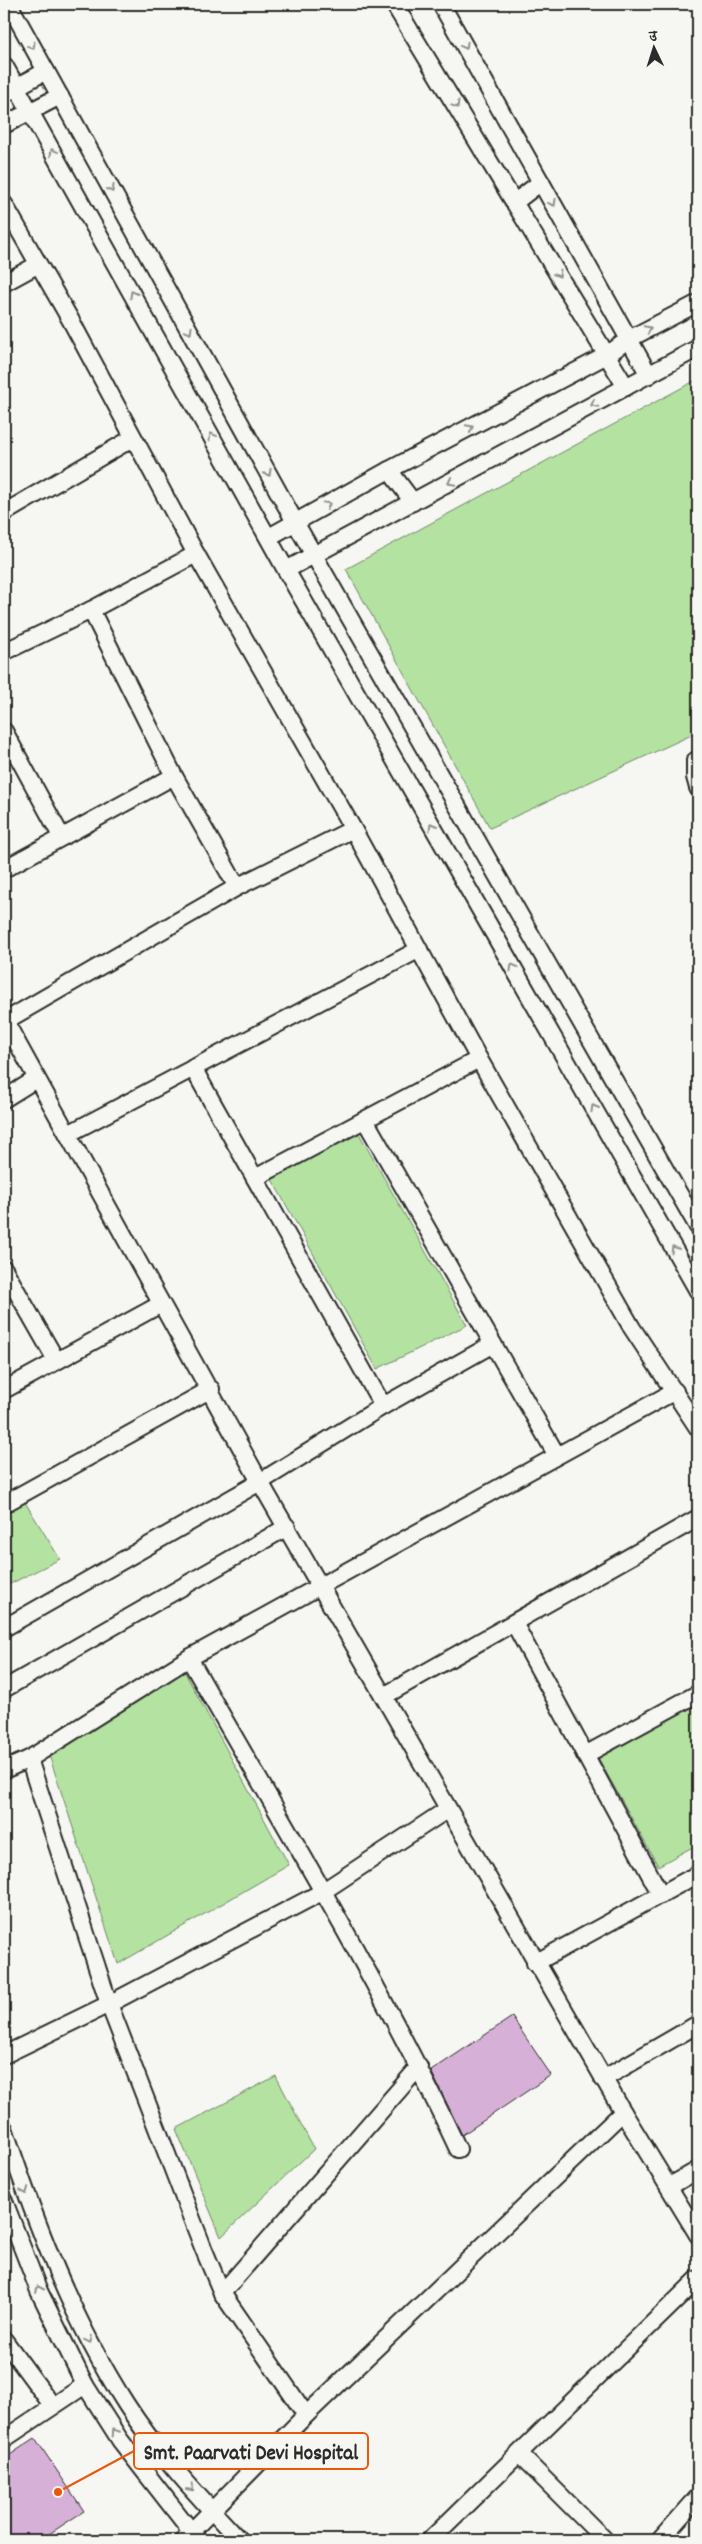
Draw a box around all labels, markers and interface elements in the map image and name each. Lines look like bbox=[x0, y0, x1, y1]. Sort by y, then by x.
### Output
north arrow bbox=[630, 22, 680, 72]
text: उ bbox=[648, 27, 659, 47]
one-way arrow bbox=[26, 41, 36, 50]
one-way arrow bbox=[458, 41, 468, 50]
one-way arrow bbox=[449, 100, 459, 109]
one-way arrow bbox=[50, 148, 60, 157]
one-way arrow bbox=[105, 183, 115, 192]
one-way arrow bbox=[546, 198, 556, 207]
one-way arrow bbox=[552, 269, 562, 278]
one-way arrow bbox=[129, 290, 139, 299]
one-way arrow bbox=[642, 325, 651, 335]
one-way arrow bbox=[183, 326, 193, 335]
one-way arrow bbox=[590, 398, 599, 408]
one-way arrow bbox=[465, 424, 474, 434]
one-way arrow bbox=[208, 432, 218, 441]
one-way arrow bbox=[262, 468, 272, 477]
one-way arrow bbox=[447, 476, 456, 486]
one-way arrow bbox=[321, 501, 330, 511]
one-way arrow bbox=[429, 822, 439, 831]
one-way arrow bbox=[509, 963, 519, 972]
one-way arrow bbox=[590, 1104, 600, 1113]
one-way arrow bbox=[670, 1245, 680, 1254]
one-way arrow bbox=[19, 2186, 29, 2195]
one-way arrow bbox=[34, 2285, 45, 2294]
one-way arrow bbox=[83, 2335, 93, 2344]
one-way arrow bbox=[112, 2428, 121, 2438]
callout: Smt. Paarvati Devi Hospital bbox=[134, 2433, 368, 2469]
text: Smt. Paarvati Devi Hospital bbox=[144, 2440, 359, 2470]
one-way arrow bbox=[185, 2482, 194, 2491]

